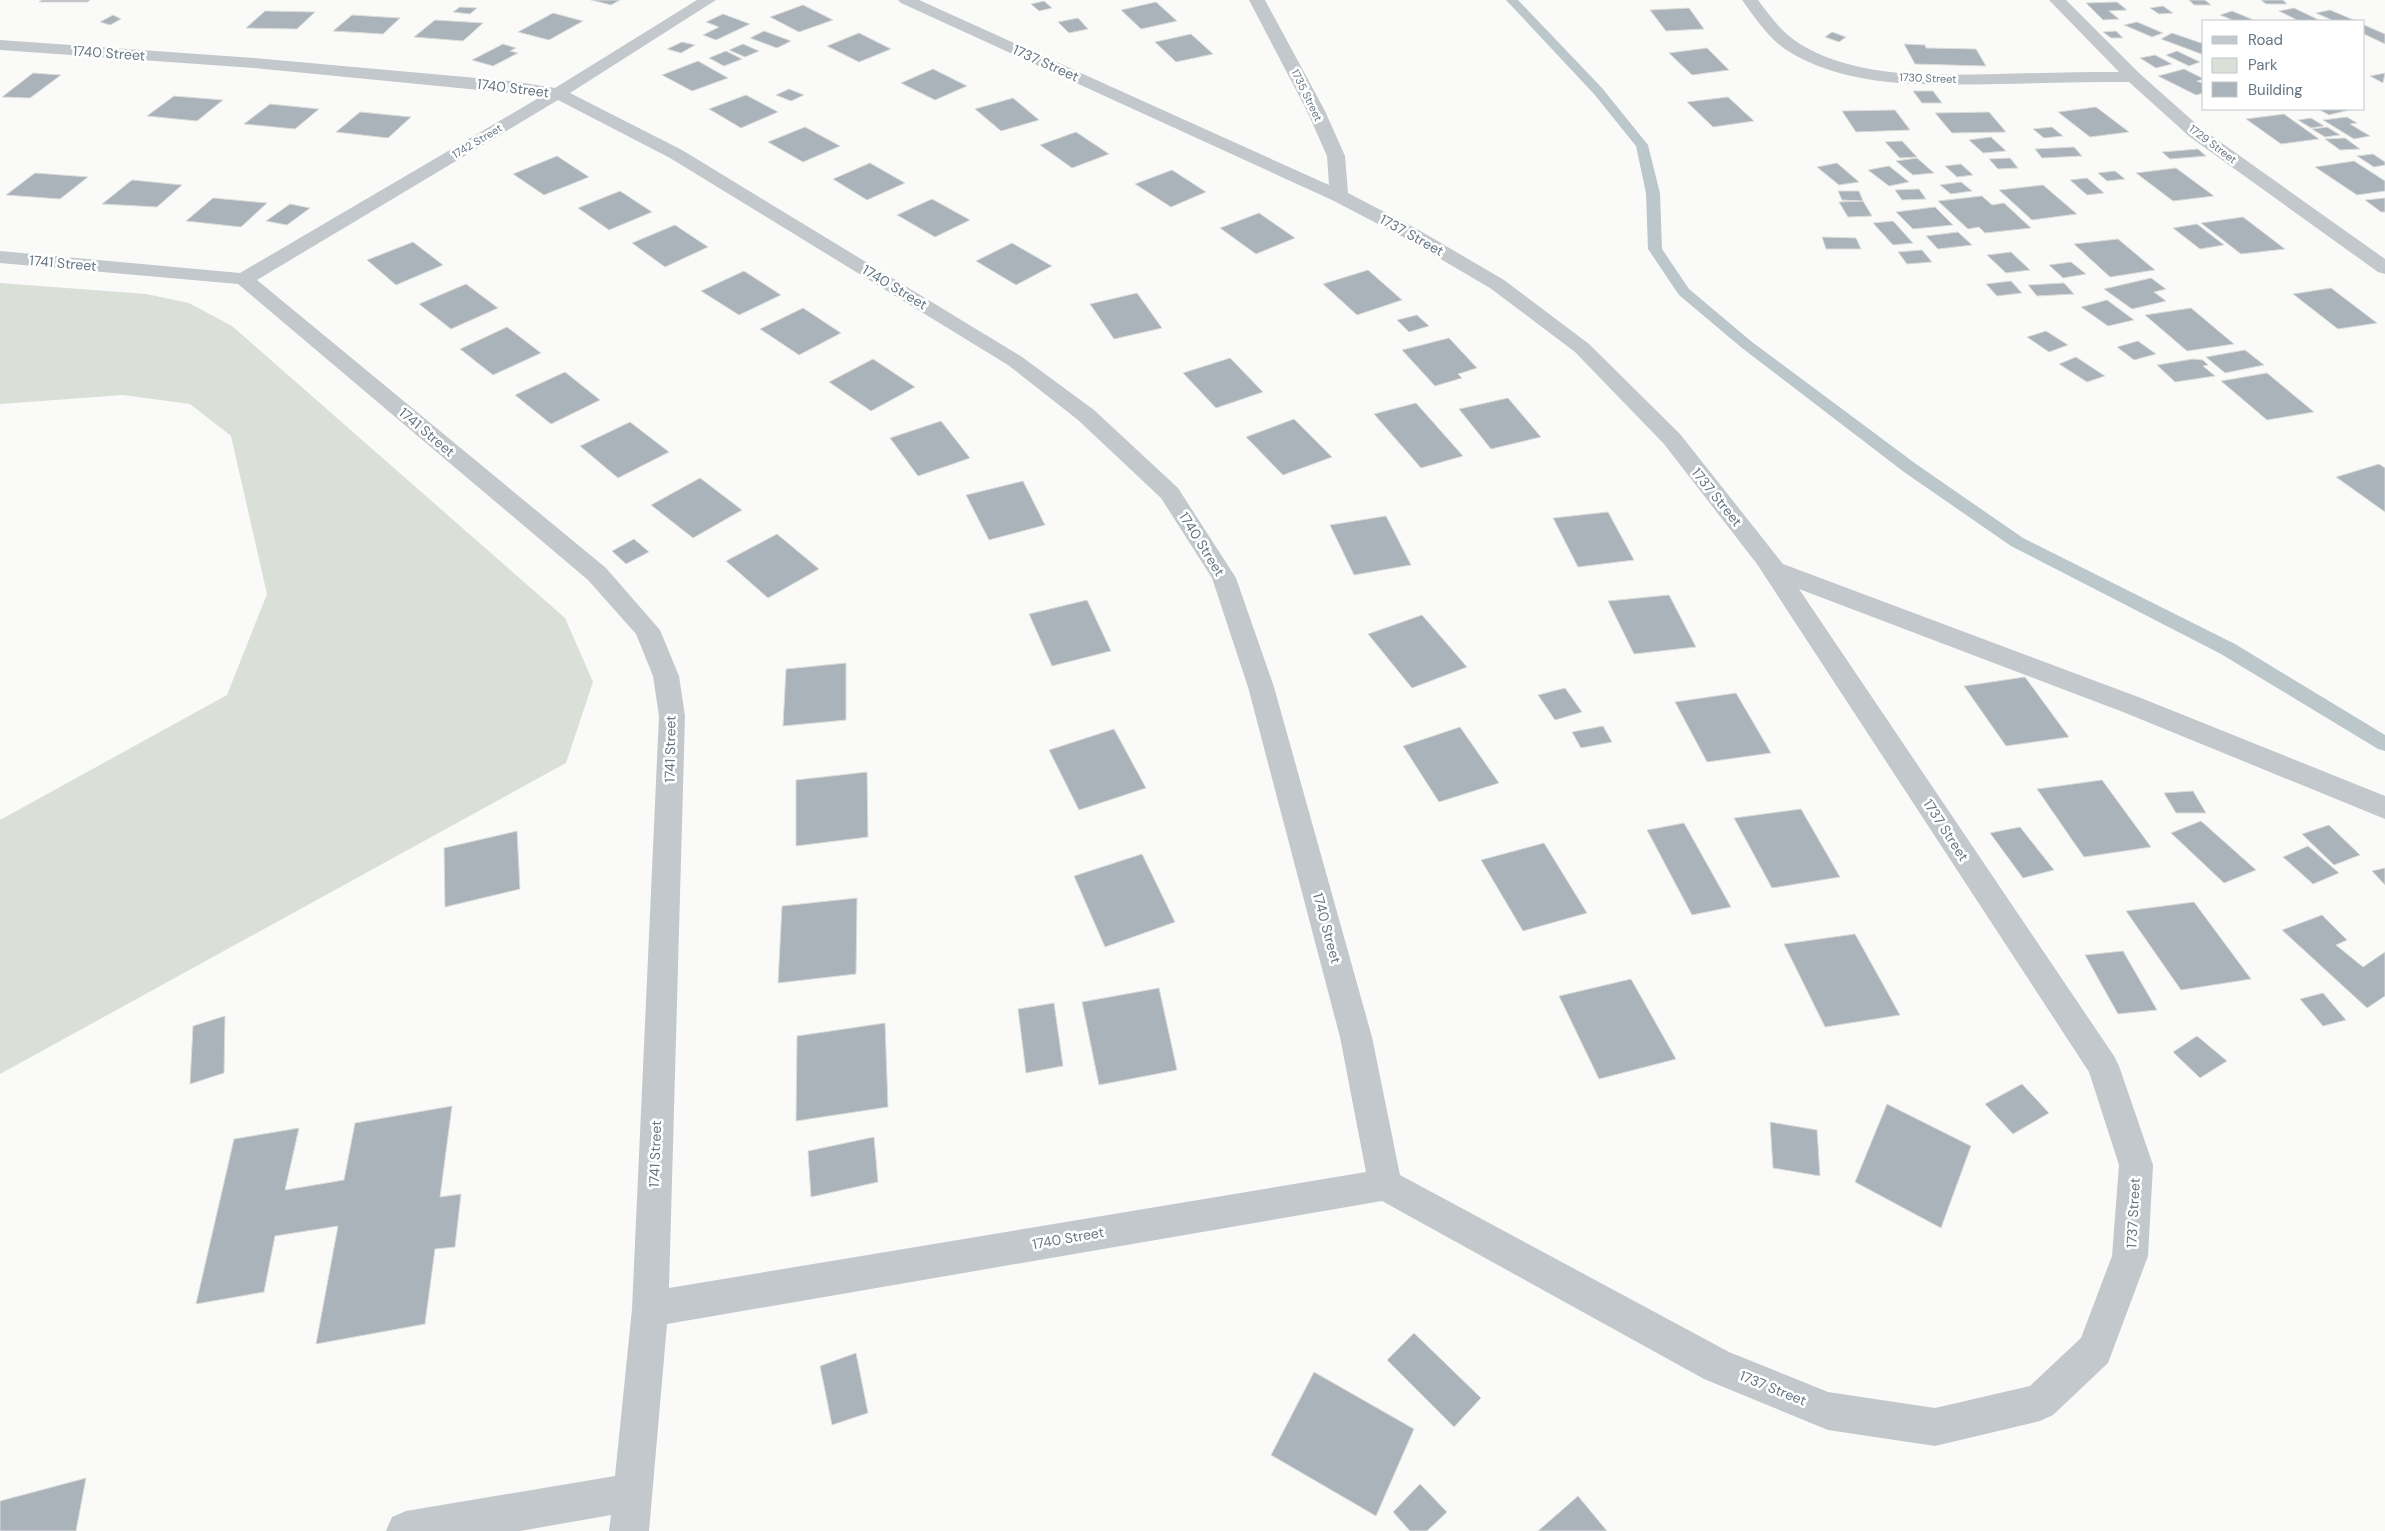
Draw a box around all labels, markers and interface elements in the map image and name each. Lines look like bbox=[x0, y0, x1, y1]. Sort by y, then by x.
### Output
legend bbox=[2202, 20, 2365, 110]
text: Road bbox=[2248, 30, 2283, 50]
street label: 1737 Street bbox=[1010, 40, 1082, 86]
street label: 1740 Street bbox=[72, 41, 146, 65]
text: Park bbox=[2248, 55, 2278, 75]
street label: 1735 Street bbox=[1288, 67, 1326, 123]
street label: 1730 Street bbox=[1899, 70, 1957, 86]
street label: 1740 Street bbox=[476, 75, 550, 101]
text: Building bbox=[2248, 80, 2303, 100]
street label: 1742 Street bbox=[449, 121, 505, 161]
street label: 1729 Street bbox=[2186, 121, 2240, 167]
street label: 1737 Street bbox=[1377, 210, 1447, 260]
street label: 1741 Street bbox=[29, 251, 97, 275]
street label: 1740 Street bbox=[859, 261, 931, 313]
street label: 1741 Street bbox=[395, 403, 459, 461]
street label: 1737 Street bbox=[1688, 464, 1746, 530]
street label: 1740 Street bbox=[1175, 508, 1229, 580]
street label: 1741 Street bbox=[660, 715, 680, 783]
street label: 1737 Street bbox=[1919, 796, 1973, 864]
street label: 1740 Street bbox=[1309, 891, 1345, 965]
street label: 1741 Street bbox=[645, 1120, 665, 1188]
street label: 1737 Street bbox=[2122, 1177, 2144, 1249]
street label: 1740 Street bbox=[1031, 1223, 1105, 1253]
street label: 1737 Street bbox=[1737, 1366, 1809, 1410]

